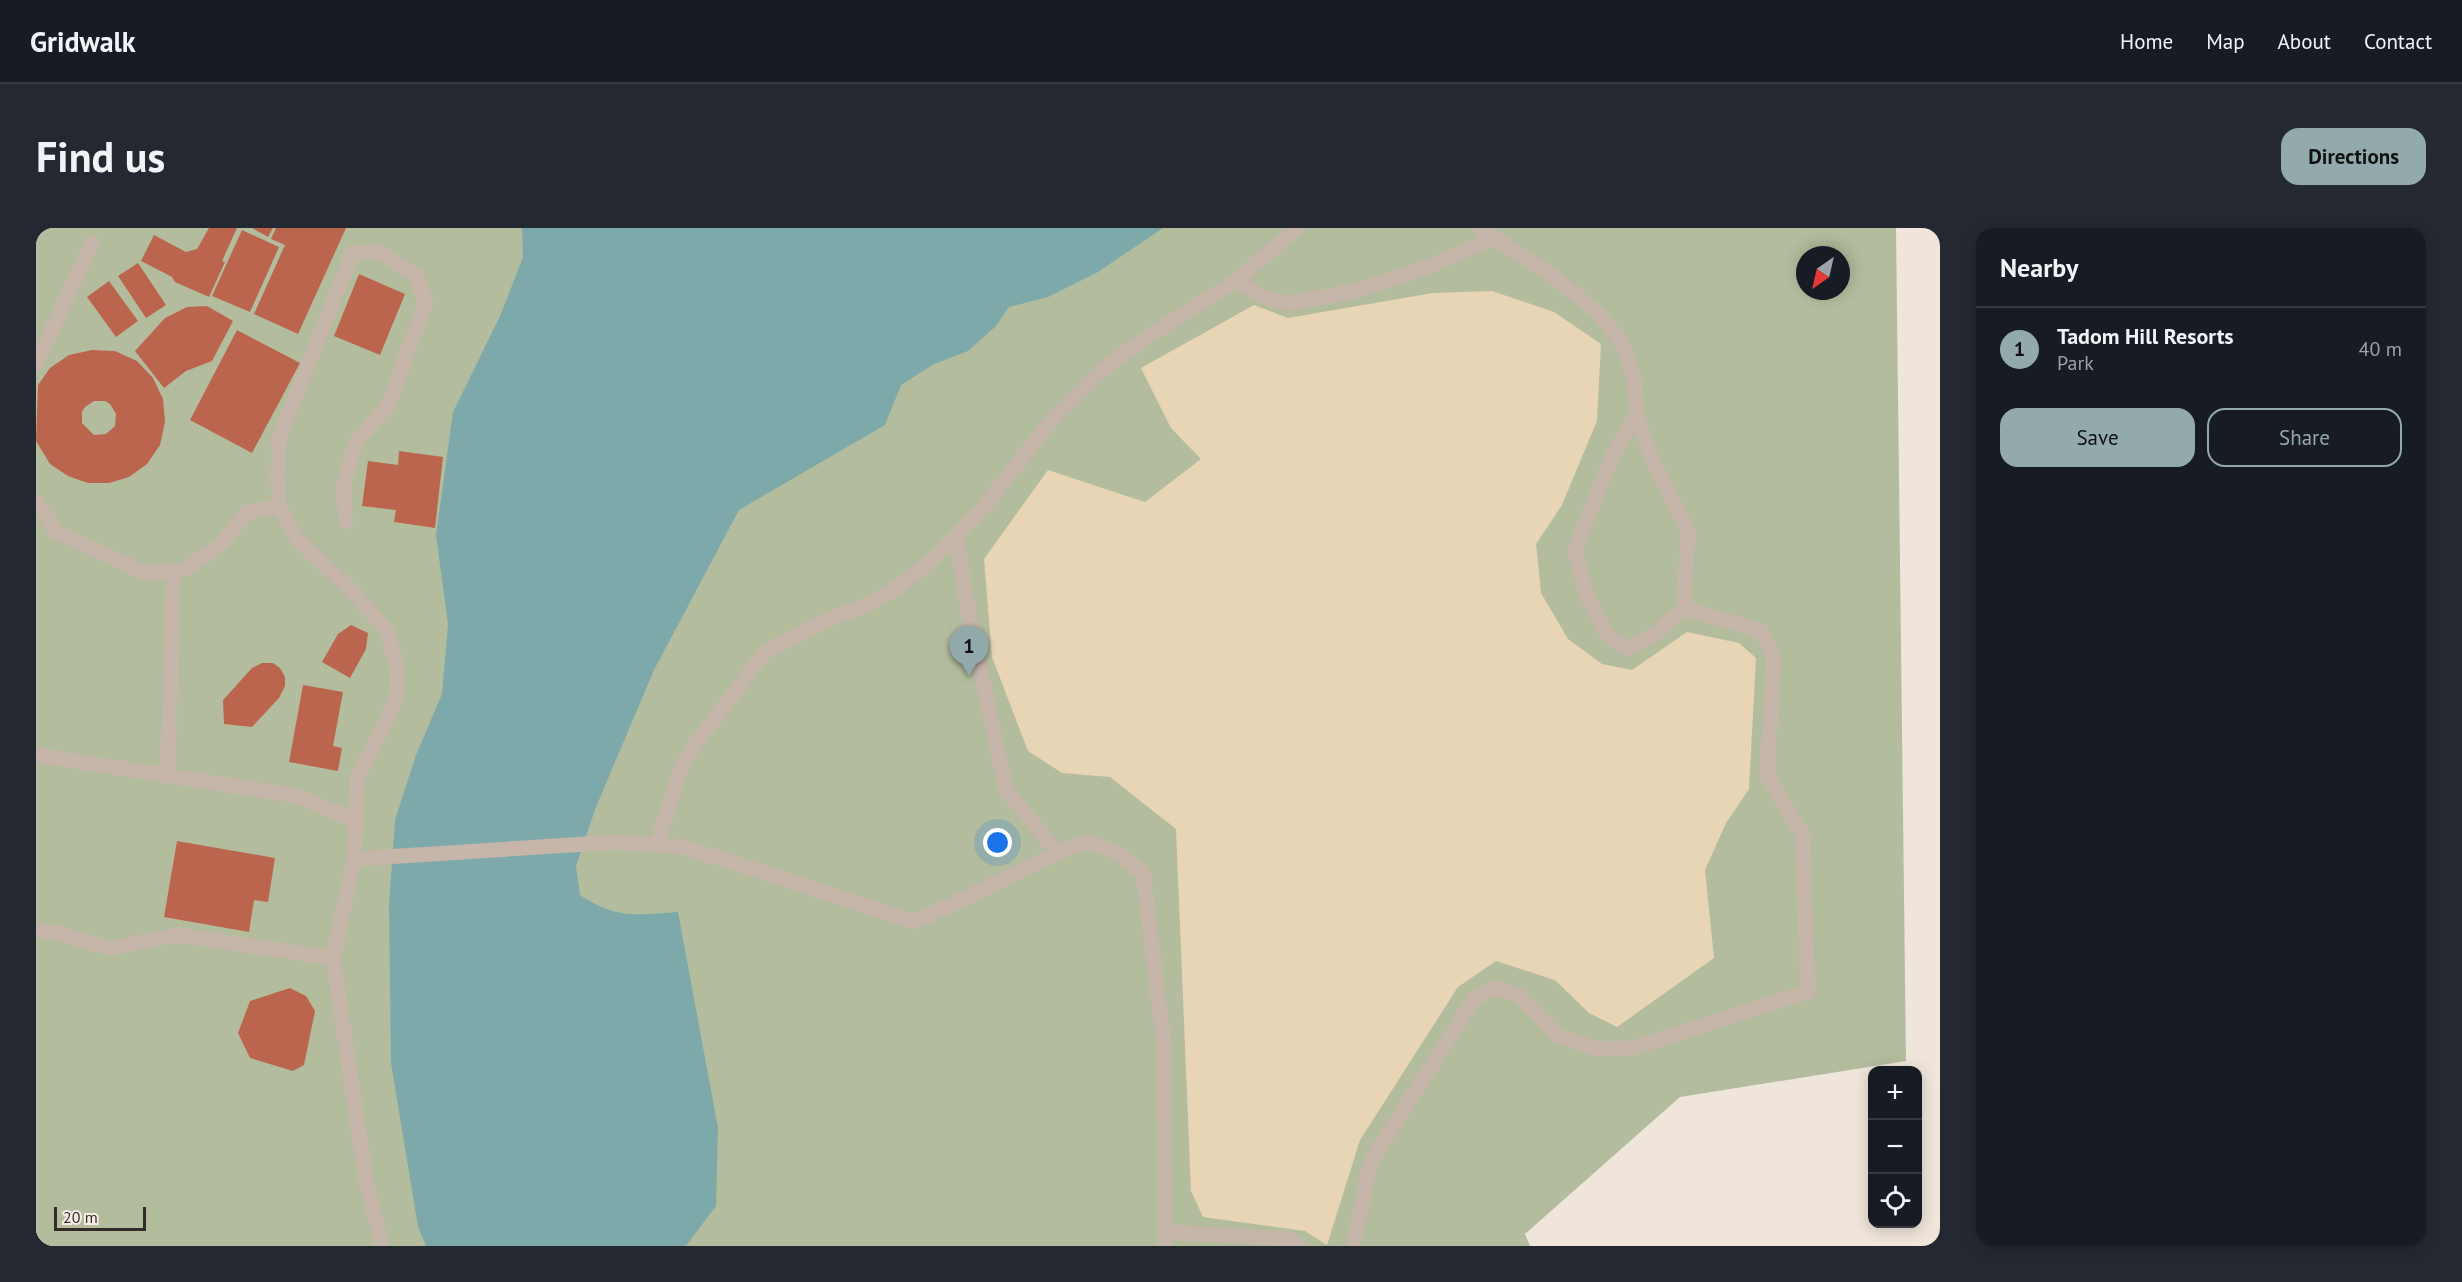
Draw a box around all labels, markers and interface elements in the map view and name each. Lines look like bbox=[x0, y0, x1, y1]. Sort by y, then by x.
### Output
text: Gridwalk bbox=[30, 23, 136, 60]
text: Home bbox=[2120, 28, 2173, 55]
text: Map bbox=[2206, 28, 2245, 55]
text: About bbox=[2278, 28, 2331, 55]
text: Contact bbox=[2364, 28, 2432, 55]
button: Directions bbox=[2281, 128, 2426, 185]
text: Find us bbox=[36, 129, 165, 184]
north arrow bbox=[1796, 246, 1850, 300]
text: Nearby bbox=[2000, 251, 2078, 284]
text: Tadom Hill Resorts bbox=[2057, 322, 2234, 350]
text: 1 bbox=[2014, 336, 2025, 362]
text: 40 m bbox=[2359, 336, 2402, 362]
text: Park bbox=[2057, 350, 2094, 376]
button: Save bbox=[2000, 408, 2195, 467]
button: Share bbox=[2207, 408, 2402, 467]
pin: 1 bbox=[950, 626, 988, 676]
your location bbox=[983, 828, 1012, 857]
map controls bbox=[1868, 1066, 1922, 1228]
button: + bbox=[1868, 1066, 1922, 1120]
button: − bbox=[1868, 1120, 1922, 1174]
button: locate bbox=[1868, 1174, 1922, 1228]
scale bar bbox=[54, 1204, 146, 1232]
text: 20 m bbox=[63, 1207, 98, 1227]

